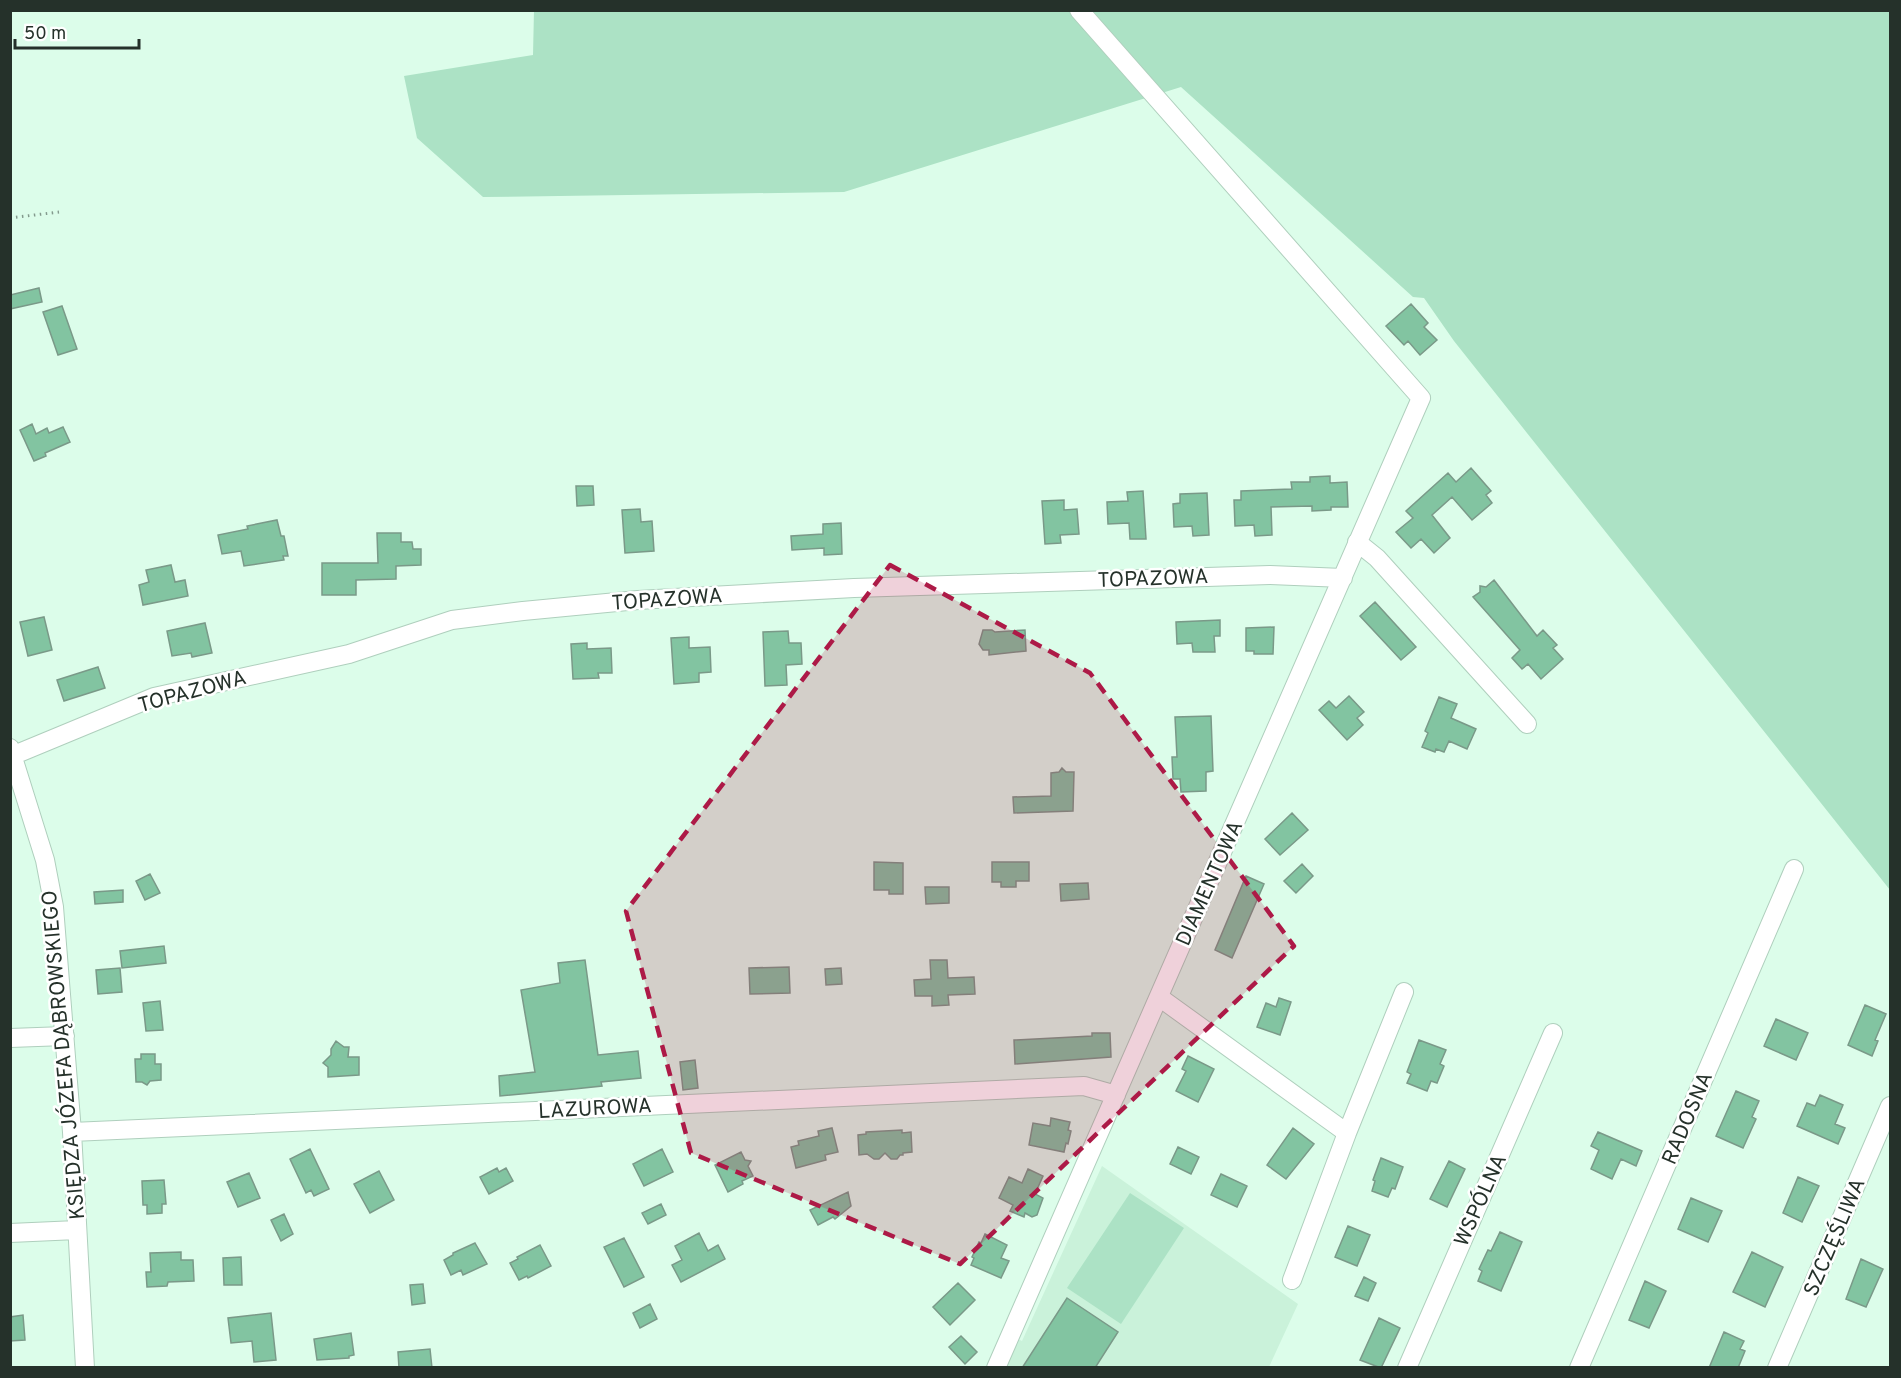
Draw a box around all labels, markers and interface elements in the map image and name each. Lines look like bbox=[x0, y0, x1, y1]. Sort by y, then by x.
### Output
scale bar bbox=[15, 12, 140, 50]
text: 50 m bbox=[24, 23, 66, 46]
street label: TOPAZOWA bbox=[1097, 564, 1209, 595]
street label: TOPAZOWA bbox=[611, 583, 723, 618]
street label: TOPAZOWA bbox=[135, 665, 250, 720]
street label: DIAMENTOWA bbox=[1171, 817, 1250, 951]
street label: KSIĘDZA JÓZEFA DĄBROWSKIEGO bbox=[36, 889, 92, 1221]
street label: RADOSNA bbox=[1657, 1068, 1720, 1169]
street label: LAZUROWA bbox=[537, 1093, 653, 1126]
street label: WSPÓLNA bbox=[1448, 1150, 1514, 1251]
street label: SZCZĘŚLIWA bbox=[1797, 1174, 1872, 1301]

